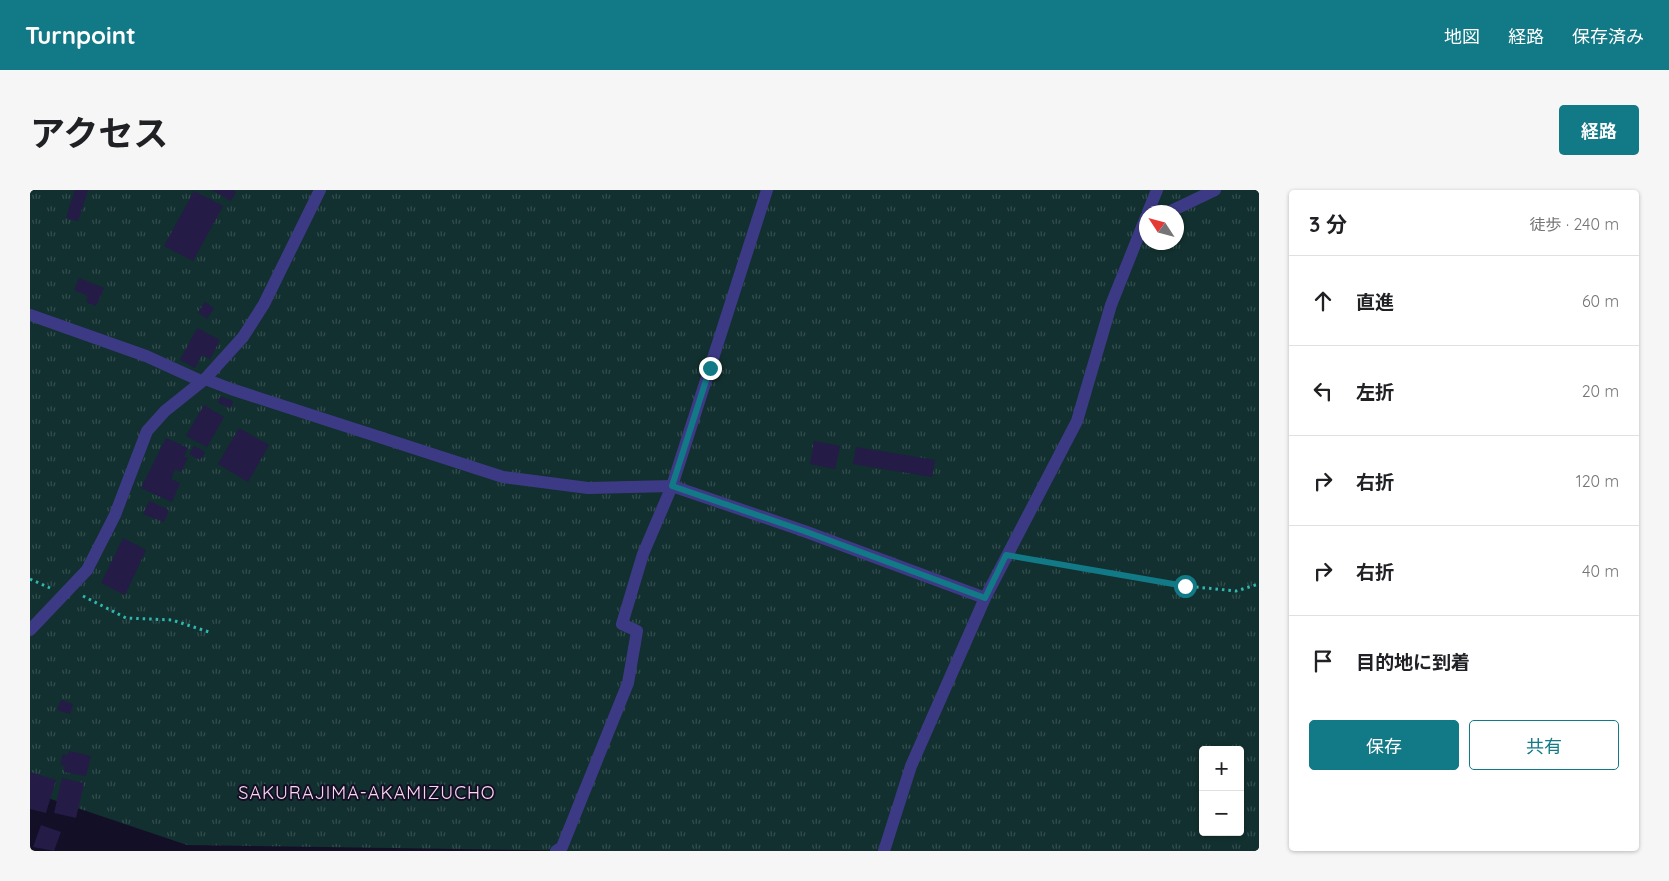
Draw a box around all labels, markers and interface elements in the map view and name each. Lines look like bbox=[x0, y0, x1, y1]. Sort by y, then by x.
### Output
text: Turnpoint bbox=[25, 20, 136, 50]
text: 地図 bbox=[1444, 25, 1480, 48]
text: 経路 bbox=[1508, 25, 1544, 48]
text: 保存済み bbox=[1572, 25, 1644, 48]
button: 経路 bbox=[1559, 105, 1639, 155]
text: アクセス bbox=[30, 111, 168, 155]
north arrow bbox=[1139, 205, 1184, 250]
text: 3 分 bbox=[1309, 211, 1347, 237]
text: 徒歩 · 240 m bbox=[1530, 214, 1619, 234]
icon: ahead bbox=[1309, 287, 1337, 315]
text: 直進 bbox=[1356, 290, 1394, 314]
text: 60 m bbox=[1582, 291, 1619, 311]
route end bbox=[699, 357, 722, 380]
icon: left bbox=[1309, 377, 1337, 405]
text: 左折 bbox=[1356, 380, 1394, 404]
text: 20 m bbox=[1582, 381, 1619, 401]
icon: right bbox=[1309, 467, 1337, 495]
text: 右折 bbox=[1356, 470, 1394, 494]
text: 120 m bbox=[1576, 471, 1619, 491]
icon: right bbox=[1309, 557, 1337, 585]
text: 右折 bbox=[1356, 560, 1394, 584]
text: 40 m bbox=[1582, 561, 1619, 581]
route start bbox=[1174, 575, 1197, 598]
icon: arrive bbox=[1309, 647, 1337, 675]
text: 目的地に到着 bbox=[1356, 650, 1470, 674]
button: 保存 bbox=[1309, 720, 1459, 770]
button: 共有 bbox=[1469, 720, 1619, 770]
map controls bbox=[1199, 746, 1244, 836]
button: + bbox=[1199, 746, 1244, 791]
district label: SAKURAJIMA-AKAMIZUCHO bbox=[238, 781, 496, 804]
button: − bbox=[1199, 791, 1244, 836]

